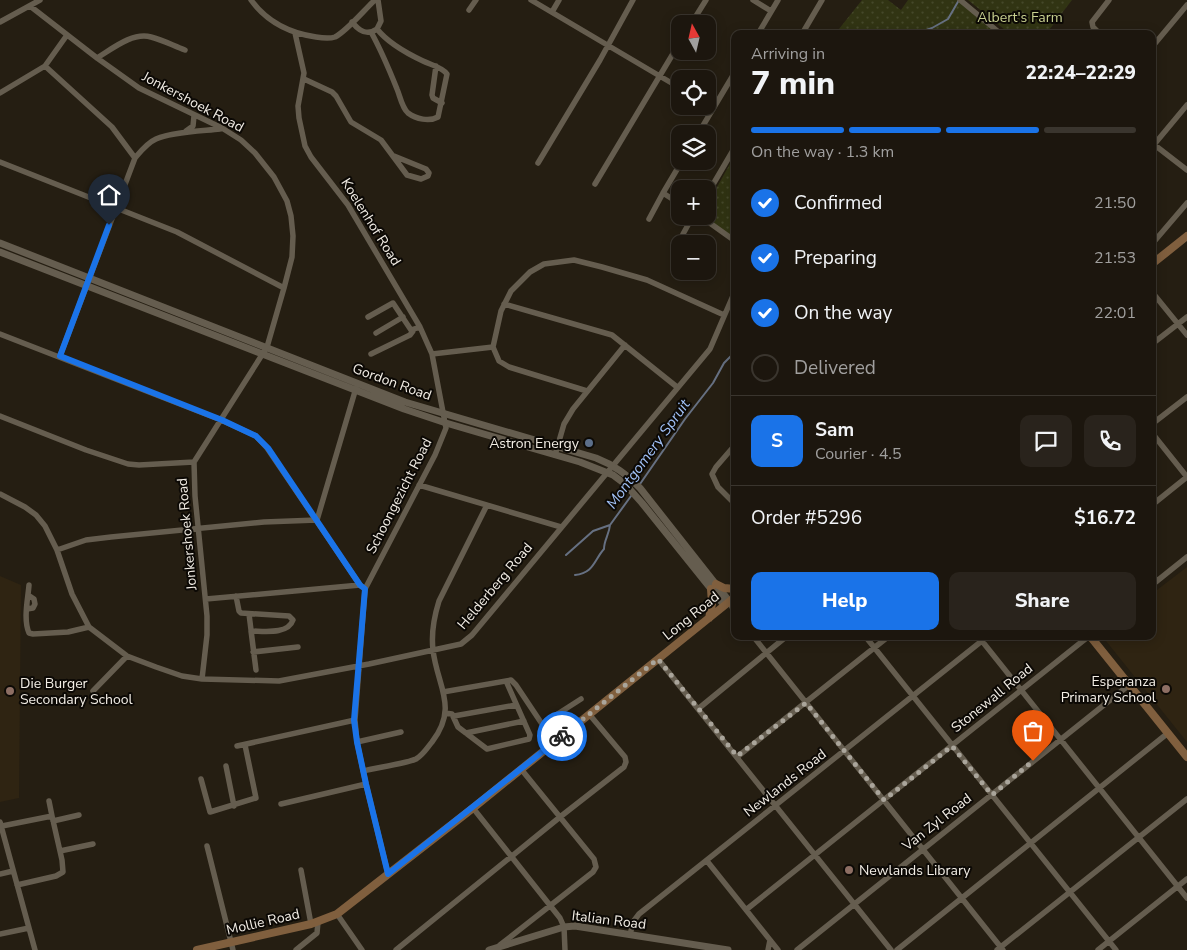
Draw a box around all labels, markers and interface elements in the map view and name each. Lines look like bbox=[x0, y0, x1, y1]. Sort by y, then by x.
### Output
park label: Albert's Farm bbox=[977, 8, 1063, 27]
north arrow bbox=[671, 15, 716, 60]
map controls bbox=[671, 15, 716, 280]
text: Arriving in bbox=[751, 43, 825, 65]
text: 22:24–22:29 bbox=[1025, 60, 1136, 86]
text: 7 min bbox=[751, 62, 835, 105]
street label: Jonkershoek Road bbox=[138, 67, 247, 137]
button: locate bbox=[671, 70, 716, 115]
button: layers bbox=[671, 125, 716, 170]
text: On the way · 1.3 km bbox=[751, 141, 894, 163]
pin bbox=[88, 174, 130, 225]
street label: Koelenhof Road bbox=[337, 175, 405, 269]
button: + bbox=[671, 180, 716, 225]
icon: home bbox=[95, 181, 123, 209]
icon: check bbox=[751, 189, 779, 217]
text: Confirmed bbox=[794, 190, 882, 216]
text: 21:50 bbox=[1094, 192, 1136, 214]
button: − bbox=[671, 235, 716, 280]
icon: check bbox=[751, 244, 779, 272]
text: Preparing bbox=[794, 245, 877, 271]
text: 21:53 bbox=[1094, 247, 1136, 269]
icon: check bbox=[751, 299, 779, 327]
text: On the way bbox=[794, 300, 892, 326]
text: 22:01 bbox=[1094, 302, 1136, 324]
text: Delivered bbox=[794, 355, 876, 381]
street label: Gordon Road bbox=[350, 359, 434, 405]
water label: Montgomery Spruit bbox=[602, 395, 695, 513]
button: chat bbox=[1020, 415, 1072, 467]
button: phone bbox=[1084, 415, 1136, 467]
text: Sam bbox=[815, 417, 854, 443]
text: S bbox=[771, 428, 783, 454]
place label: Astron Energy bbox=[489, 434, 580, 453]
street label: Schoongezicht Road bbox=[362, 435, 436, 557]
marker: Astron Energy bbox=[583, 437, 595, 449]
text: Courier · 4.5 bbox=[815, 443, 901, 465]
street label: Jonkershoek Road bbox=[173, 477, 201, 592]
text: Order #5296 bbox=[751, 505, 862, 531]
text: $16.72 bbox=[1074, 505, 1136, 531]
street label: Helderberg Road bbox=[453, 539, 537, 633]
button: Help bbox=[751, 572, 939, 630]
button: Share bbox=[949, 572, 1136, 630]
street label: Long Road bbox=[659, 587, 723, 645]
street label: Stonewall Road bbox=[947, 659, 1037, 737]
place label: Esperanza Primary School bbox=[1061, 672, 1157, 707]
place label: Die Burger Secondary School bbox=[20, 674, 134, 709]
marker: Esperanza Primary School bbox=[1160, 683, 1172, 695]
marker: Die Burger Secondary School bbox=[4, 685, 16, 697]
pin bbox=[1012, 710, 1054, 761]
courier bbox=[537, 711, 587, 761]
icon: bag bbox=[1019, 717, 1047, 745]
icon: bike bbox=[548, 722, 576, 750]
street label: Newlands Road bbox=[740, 745, 830, 821]
street label: Van Zyl Road bbox=[898, 789, 976, 856]
place label: Newlands Library bbox=[859, 861, 971, 880]
marker: Newlands Library bbox=[843, 864, 855, 876]
street label: Mollie Road bbox=[224, 904, 302, 940]
street label: Italian Road bbox=[571, 906, 647, 934]

